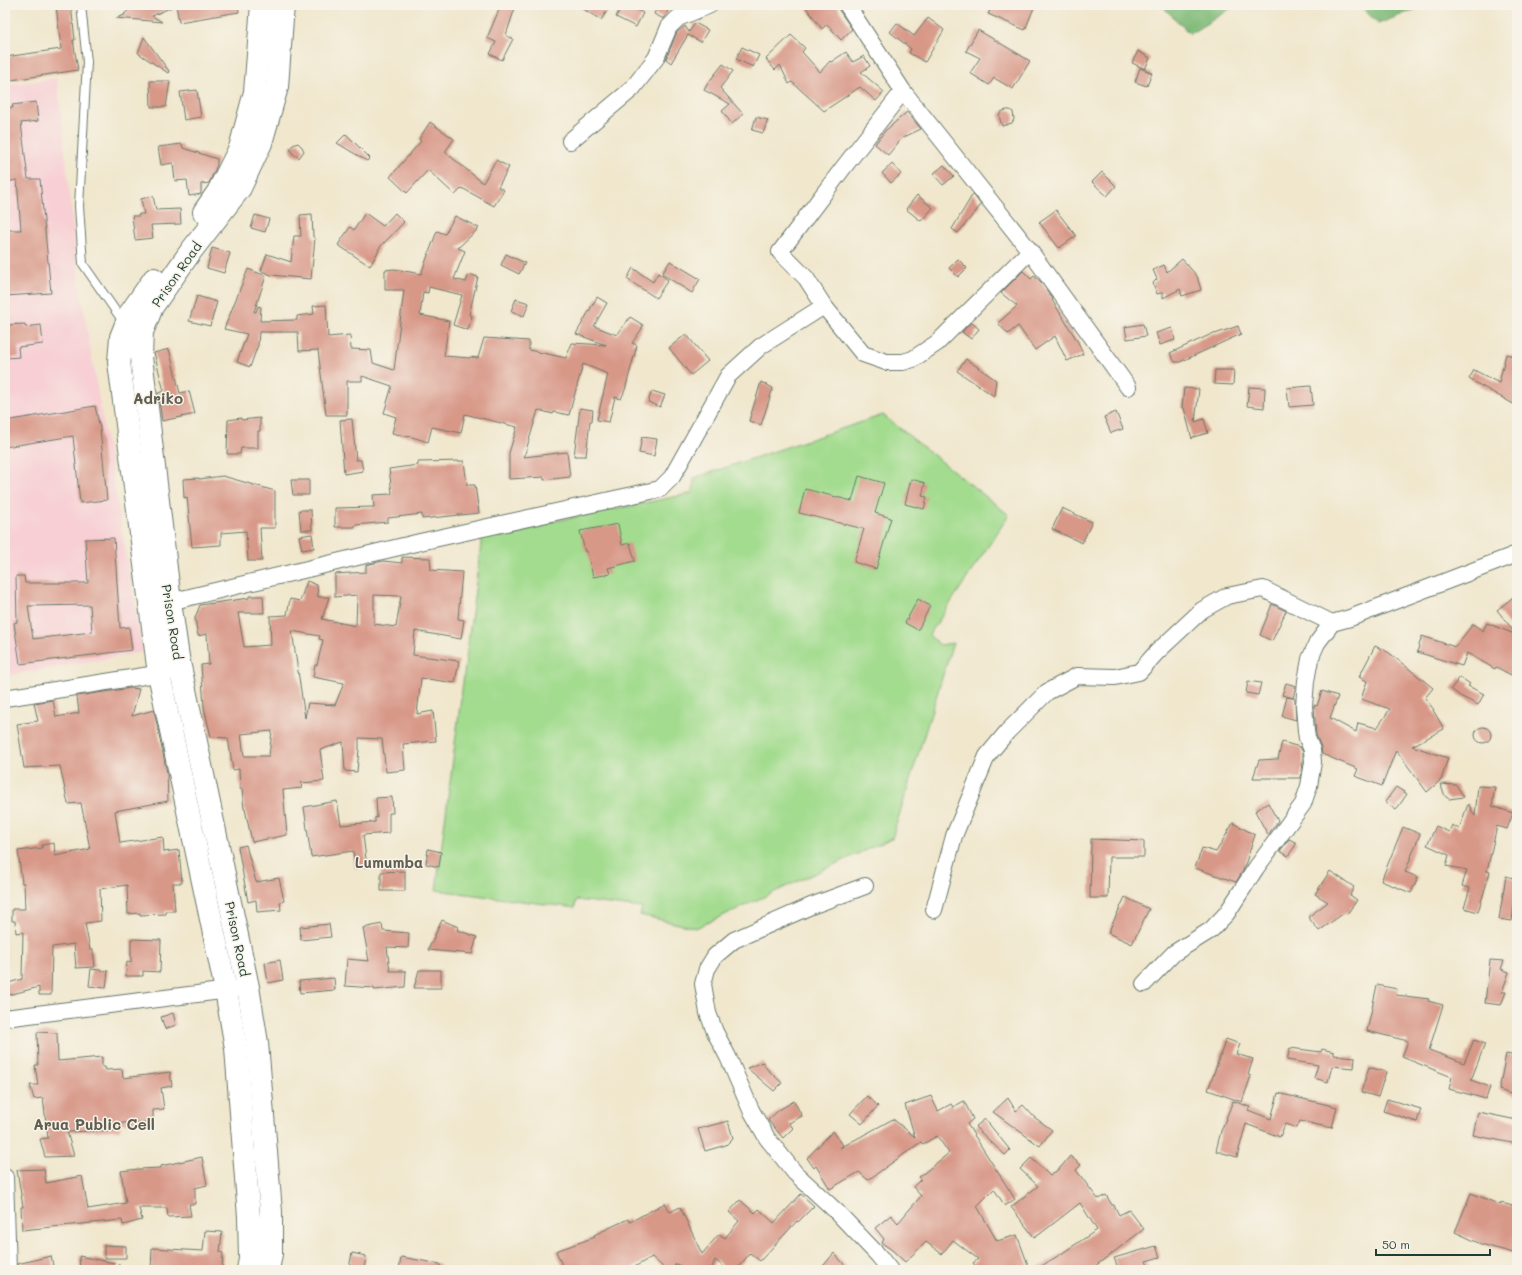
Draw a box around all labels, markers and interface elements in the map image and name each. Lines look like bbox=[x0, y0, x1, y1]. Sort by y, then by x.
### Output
street label: Prison Road bbox=[147, 238, 205, 310]
district label: Adriko bbox=[133, 388, 183, 408]
street label: Prison Road bbox=[159, 583, 187, 661]
district label: Lumumba bbox=[355, 852, 423, 872]
street label: Prison Road bbox=[222, 900, 254, 978]
district label: Arua Public Cell bbox=[33, 1114, 155, 1134]
scale bar bbox=[1376, 1231, 1490, 1257]
text: 50 m bbox=[1382, 1236, 1410, 1252]

